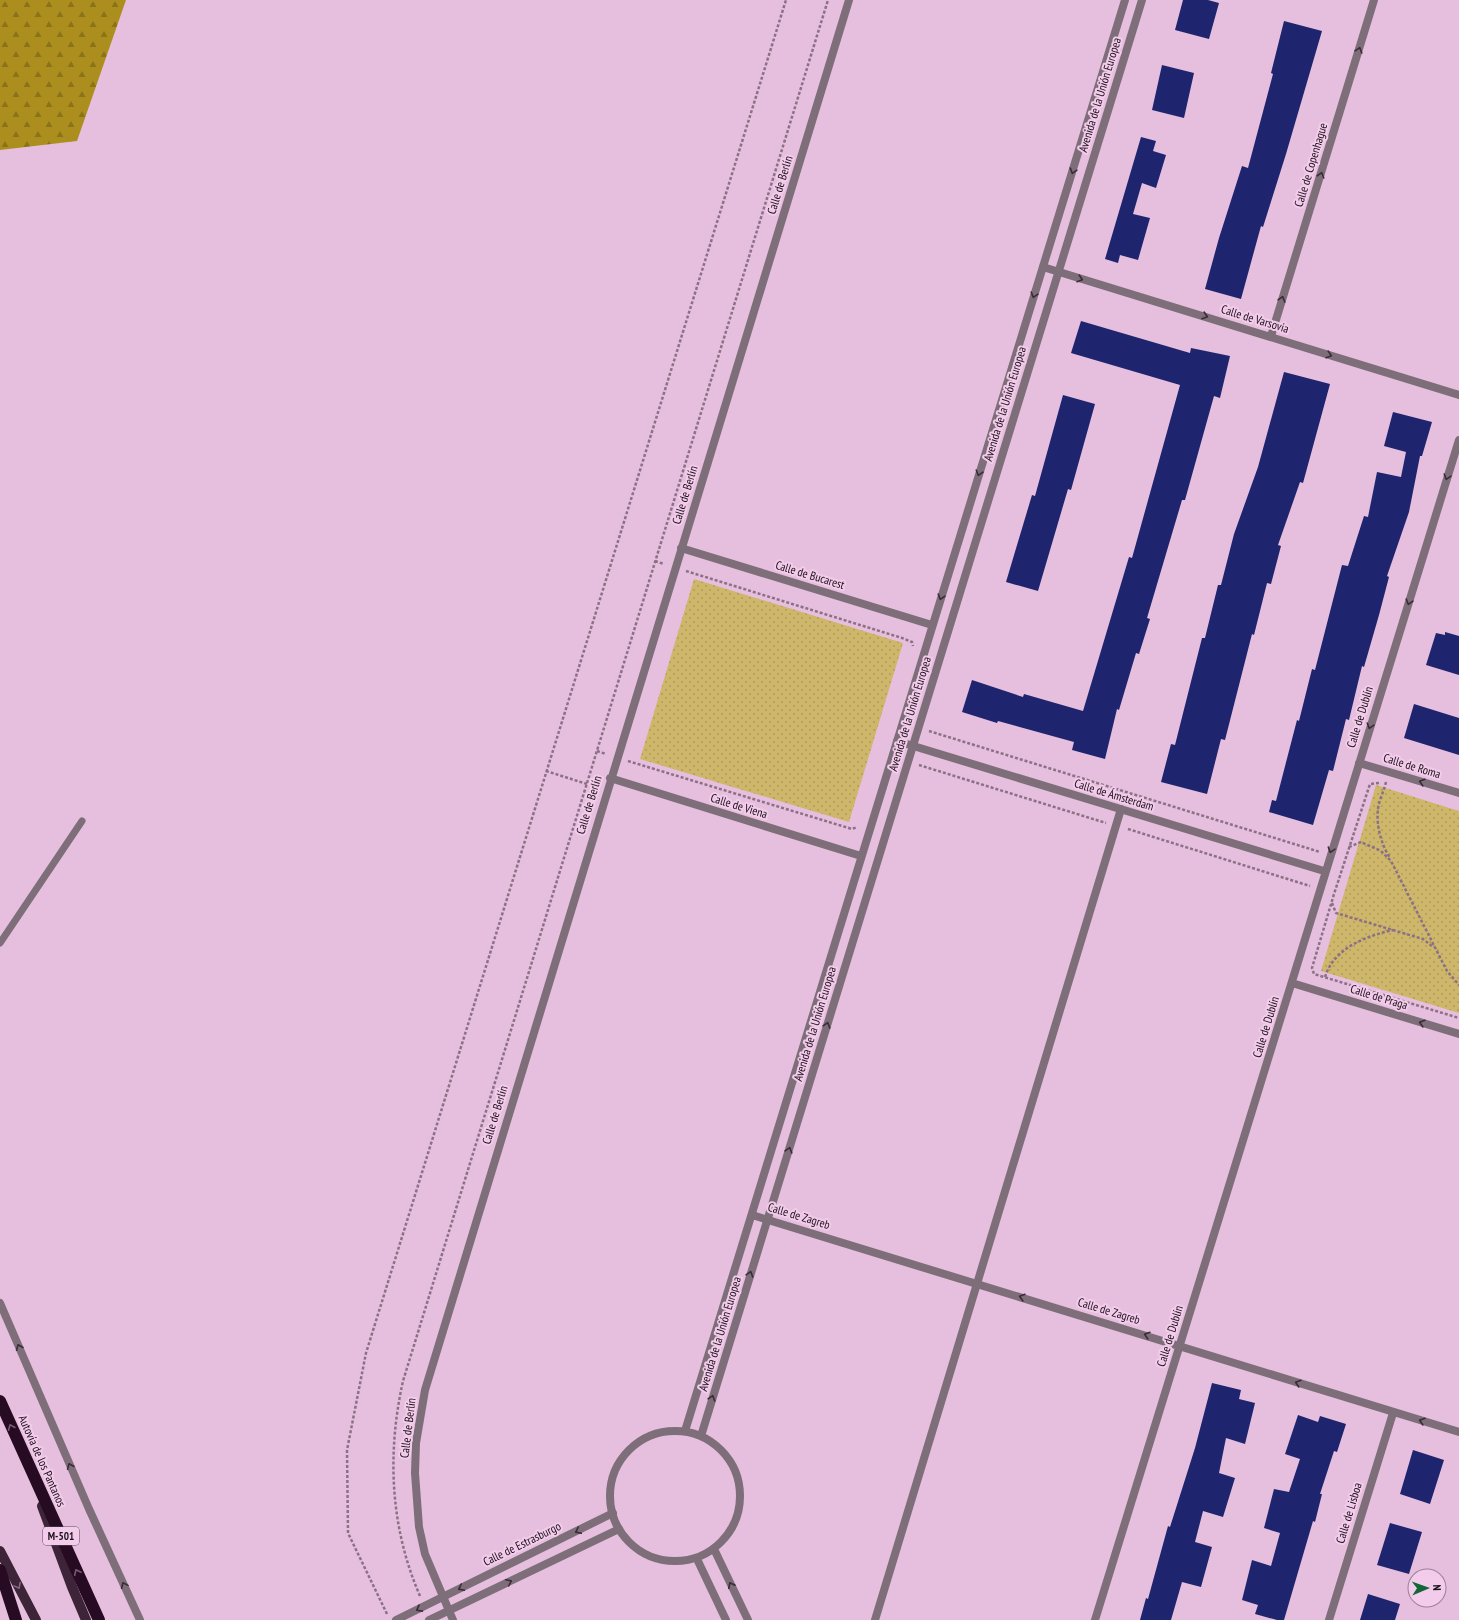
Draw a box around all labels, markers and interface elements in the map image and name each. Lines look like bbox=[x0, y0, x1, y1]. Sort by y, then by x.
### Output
street label: Avenida de la Unión Europea bbox=[1075, 36, 1124, 154]
one-way arrow bbox=[1354, 47, 1363, 54]
street label: Calle de Copenhague bbox=[1291, 121, 1330, 209]
street label: Calle de Berlín bbox=[764, 154, 796, 216]
one-way arrow bbox=[1069, 167, 1077, 174]
one-way arrow bbox=[1316, 171, 1324, 178]
one-way arrow bbox=[1076, 274, 1083, 283]
one-way arrow bbox=[1030, 292, 1039, 299]
one-way arrow bbox=[1277, 296, 1286, 303]
street label: Calle de Varsovia bbox=[1219, 301, 1291, 336]
one-way arrow bbox=[1201, 311, 1208, 320]
street label: Avenida de la Unión Europea bbox=[980, 345, 1029, 463]
one-way arrow bbox=[1325, 350, 1332, 358]
street label: Calle de Berlín bbox=[669, 464, 701, 526]
one-way arrow bbox=[975, 469, 984, 476]
one-way arrow bbox=[1443, 474, 1452, 481]
street label: Calle de Bucarest bbox=[774, 557, 847, 592]
one-way arrow bbox=[937, 593, 946, 600]
one-way arrow bbox=[1405, 598, 1414, 605]
street label: Avenida de la Unión Europea bbox=[885, 655, 934, 773]
street label: Calle de Dublín bbox=[1343, 684, 1376, 749]
one-way arrow bbox=[1366, 722, 1375, 729]
street label: Calle de Roma bbox=[1382, 750, 1443, 781]
street label: Calle de Berlín bbox=[573, 774, 605, 836]
street label: Calle de Ámsterdam bbox=[1073, 775, 1156, 814]
one-way arrow bbox=[1418, 778, 1425, 787]
street label: Calle de Viena bbox=[709, 790, 770, 821]
one-way arrow bbox=[1327, 846, 1336, 853]
street label: Avenida de la Unión Europea bbox=[790, 965, 839, 1083]
street label: Calle de Praga bbox=[1349, 981, 1410, 1012]
street label: Calle de Dublín bbox=[1249, 994, 1282, 1059]
one-way arrow bbox=[1418, 1019, 1425, 1028]
one-way arrow bbox=[822, 1022, 831, 1029]
street label: Calle de Berlín bbox=[479, 1084, 511, 1146]
one-way arrow bbox=[784, 1146, 793, 1153]
street label: Calle de Zagreb bbox=[766, 1199, 832, 1232]
one-way arrow bbox=[746, 1271, 754, 1278]
street label: Avenida de la Unión Europea bbox=[695, 1275, 744, 1393]
one-way arrow bbox=[1019, 1293, 1026, 1302]
street label: Calle de Zagreb bbox=[1076, 1294, 1142, 1327]
street label: Calle de Dublín bbox=[1153, 1303, 1186, 1368]
one-way arrow bbox=[1143, 1331, 1150, 1340]
one-way arrow bbox=[16, 1343, 24, 1351]
one-way arrow bbox=[1294, 1379, 1301, 1388]
one-way arrow bbox=[707, 1395, 716, 1402]
street label: Calle de Berlín bbox=[396, 1397, 419, 1459]
street label: Autovía de los Pantanos bbox=[16, 1413, 69, 1509]
one-way arrow bbox=[1418, 1417, 1425, 1426]
one-way arrow bbox=[8, 1424, 16, 1431]
one-way arrow bbox=[67, 1462, 75, 1469]
street label: Calle de Lisboa bbox=[1332, 1480, 1365, 1545]
street label: Calle de Estrasburgo bbox=[480, 1518, 563, 1569]
one-way arrow bbox=[574, 1526, 582, 1533]
road number: M-501 bbox=[43, 1527, 79, 1545]
one-way arrow bbox=[74, 1568, 82, 1576]
north arrow bbox=[1407, 1568, 1447, 1608]
one-way arrow bbox=[505, 1579, 512, 1587]
one-way arrow bbox=[120, 1581, 128, 1588]
one-way arrow bbox=[13, 1582, 21, 1589]
one-way arrow bbox=[728, 1582, 736, 1589]
one-way arrow bbox=[458, 1583, 465, 1591]
text: N bbox=[1430, 1584, 1444, 1591]
one-way arrow bbox=[416, 1604, 423, 1611]

